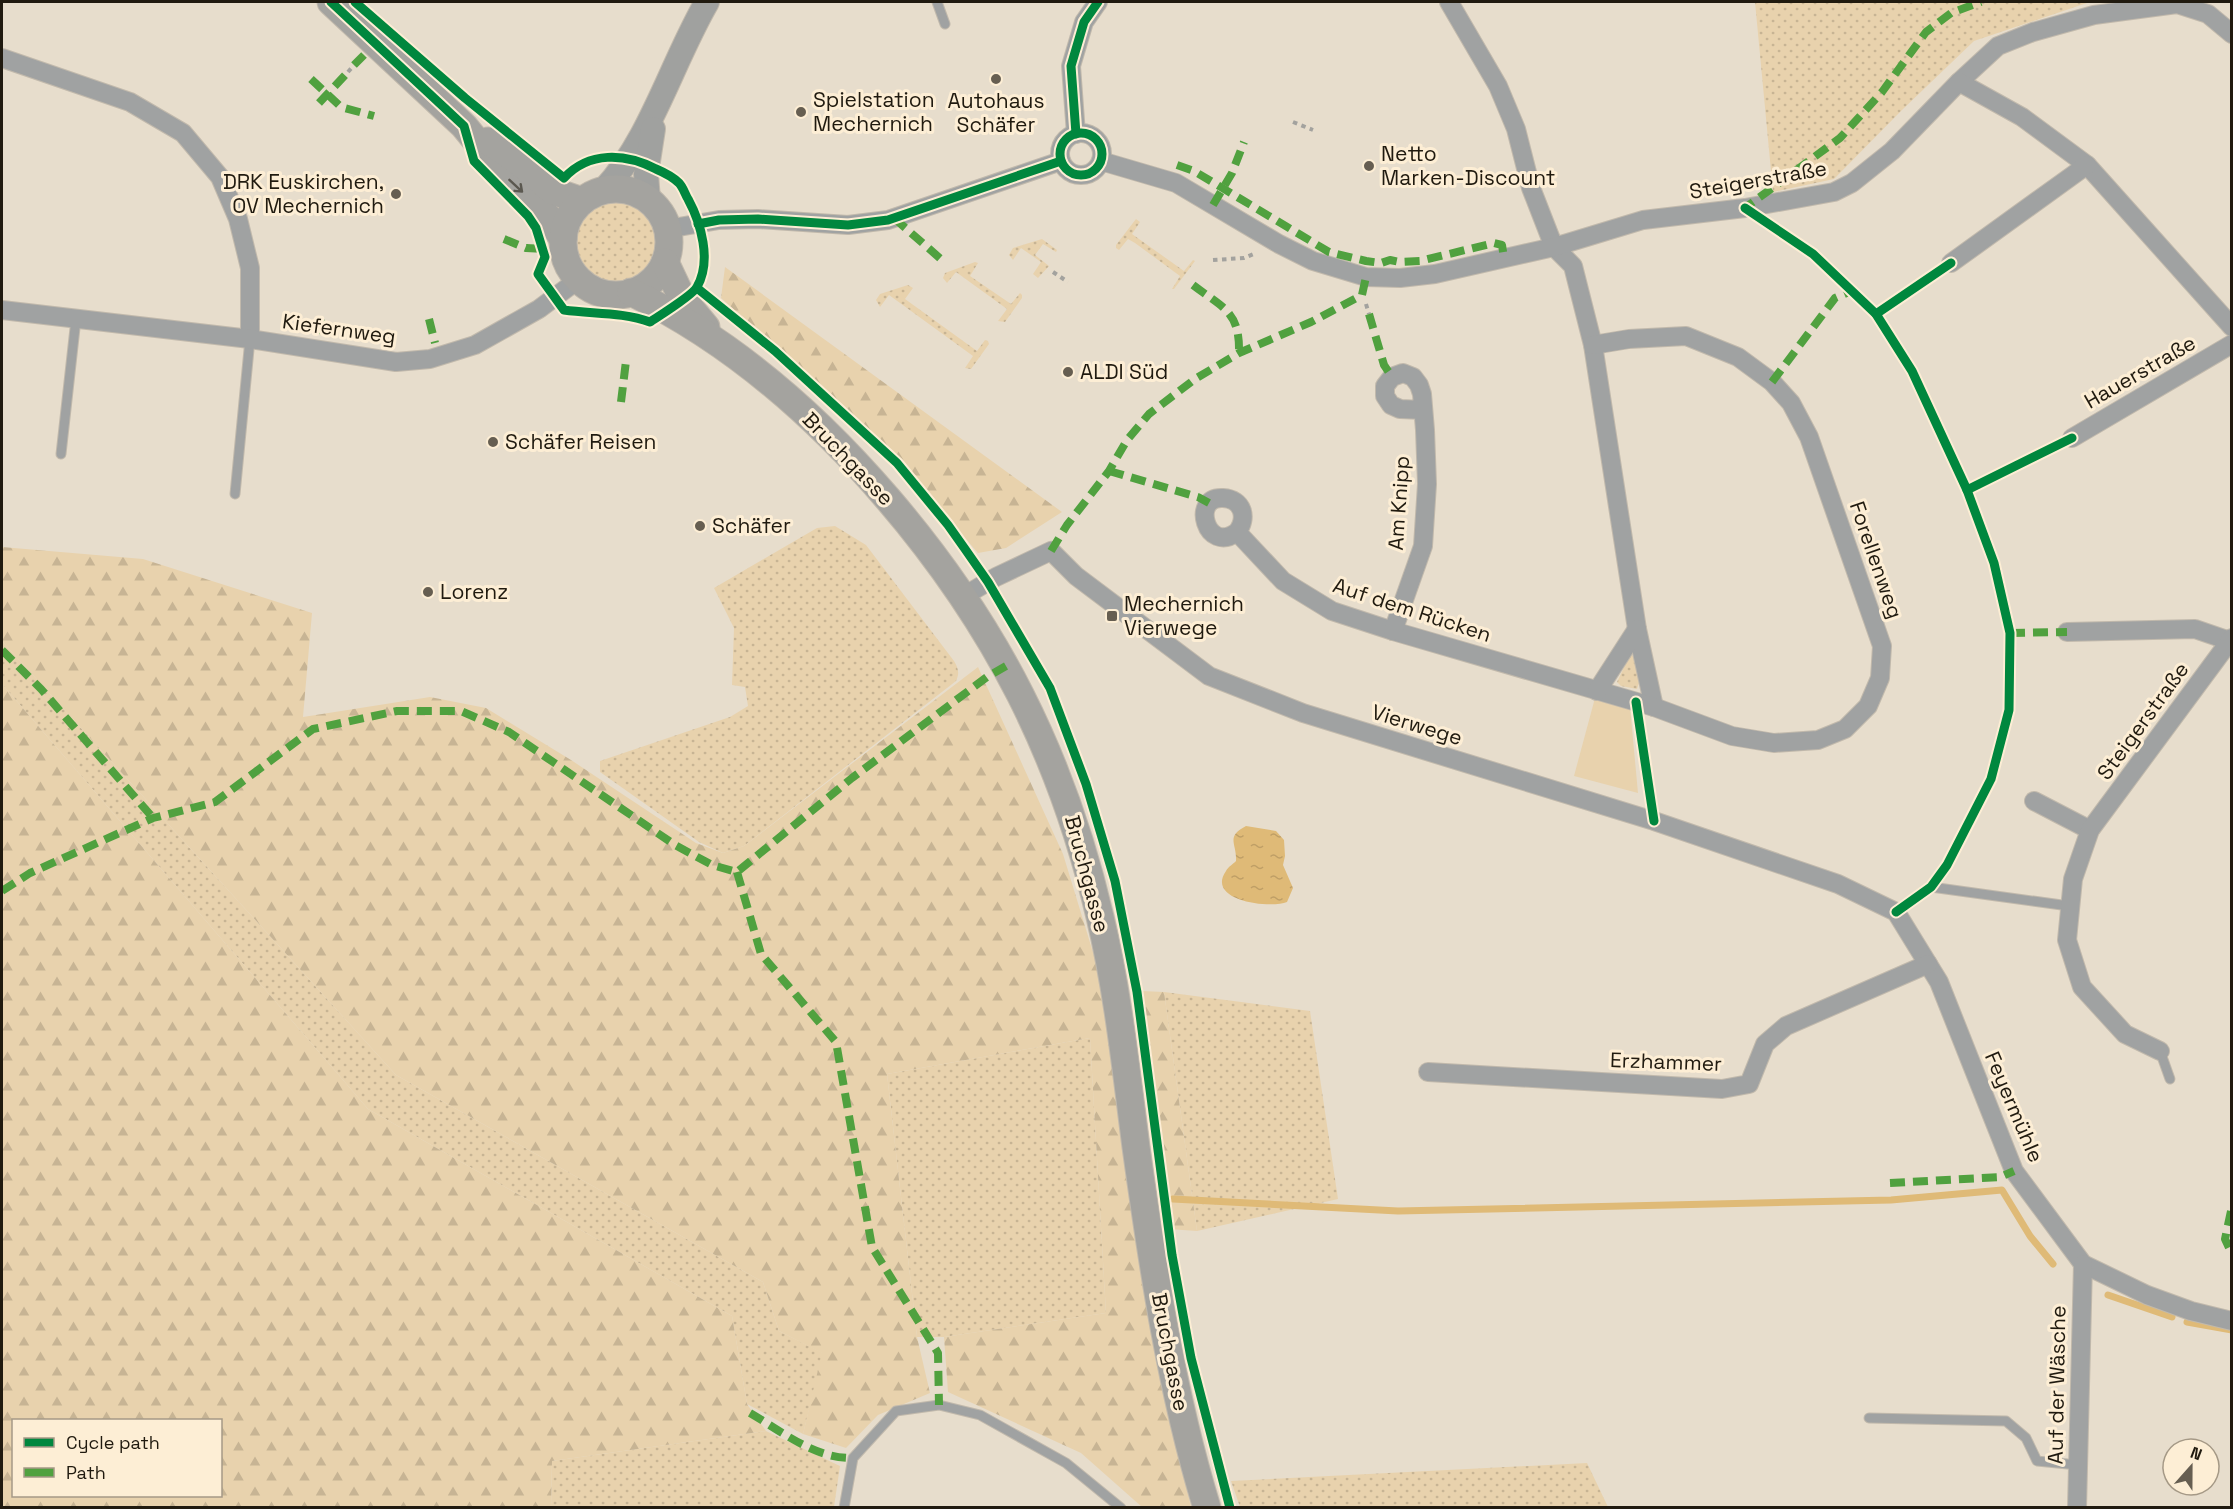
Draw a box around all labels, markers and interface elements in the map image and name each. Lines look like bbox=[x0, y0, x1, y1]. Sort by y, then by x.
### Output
marker: Autohaus Schäfer bbox=[989, 72, 1003, 86]
place label: Spielstation Mechernich bbox=[813, 86, 935, 137]
place label: Autohaus Schäfer bbox=[948, 87, 1044, 138]
marker: Spielstation Mechernich bbox=[794, 105, 808, 119]
place label: Netto Marken-Discount bbox=[1381, 140, 1556, 191]
street label: Steigerstraße bbox=[1687, 154, 1829, 205]
marker: Netto Marken-Discount bbox=[1362, 159, 1376, 173]
place label: DRK Euskirchen, OV Mechernich bbox=[223, 168, 384, 219]
one-way arrow bbox=[508, 179, 523, 193]
marker: DRK Euskirchen, OV Mechernich bbox=[389, 187, 403, 201]
street label: Kiefernweg bbox=[281, 307, 398, 350]
street label: Hauerstraße bbox=[2079, 329, 2200, 414]
place label: ALDI Süd bbox=[1080, 358, 1168, 385]
marker: ALDI Süd bbox=[1061, 365, 1075, 379]
street label: Bruchgasse bbox=[797, 406, 900, 511]
place label: Schäfer Reisen bbox=[505, 428, 656, 455]
marker: Schäfer Reisen bbox=[486, 435, 500, 449]
street label: Am Knipp bbox=[1382, 455, 1415, 551]
street label: Forellenweg bbox=[1844, 498, 1909, 622]
place label: Schäfer bbox=[712, 512, 791, 539]
marker: Schäfer bbox=[693, 519, 707, 533]
street label: Auf dem Rücken bbox=[1330, 571, 1495, 648]
place label: Lorenz bbox=[440, 578, 508, 605]
marker: Lorenz bbox=[421, 585, 435, 599]
place label: Mechernich Vierwege bbox=[1124, 590, 1244, 641]
marker: Mechernich Vierwege bbox=[1105, 609, 1119, 623]
street label: Steigerstraße bbox=[2091, 657, 2194, 785]
street label: Vierwege bbox=[1369, 698, 1466, 751]
street label: Bruchgasse bbox=[1059, 812, 1116, 935]
street label: Erzhammer bbox=[1610, 1046, 1723, 1077]
street label: Feyermühle bbox=[1979, 1047, 2050, 1166]
street label: Bruchgasse bbox=[1146, 1290, 1195, 1413]
street label: Auf der Wäsche bbox=[2042, 1305, 2071, 1465]
legend bbox=[12, 1419, 222, 1497]
text: Cycle path bbox=[66, 1431, 160, 1454]
north arrow bbox=[2161, 1437, 2221, 1497]
text: N bbox=[2187, 1442, 2205, 1465]
text: Path bbox=[66, 1461, 106, 1484]

